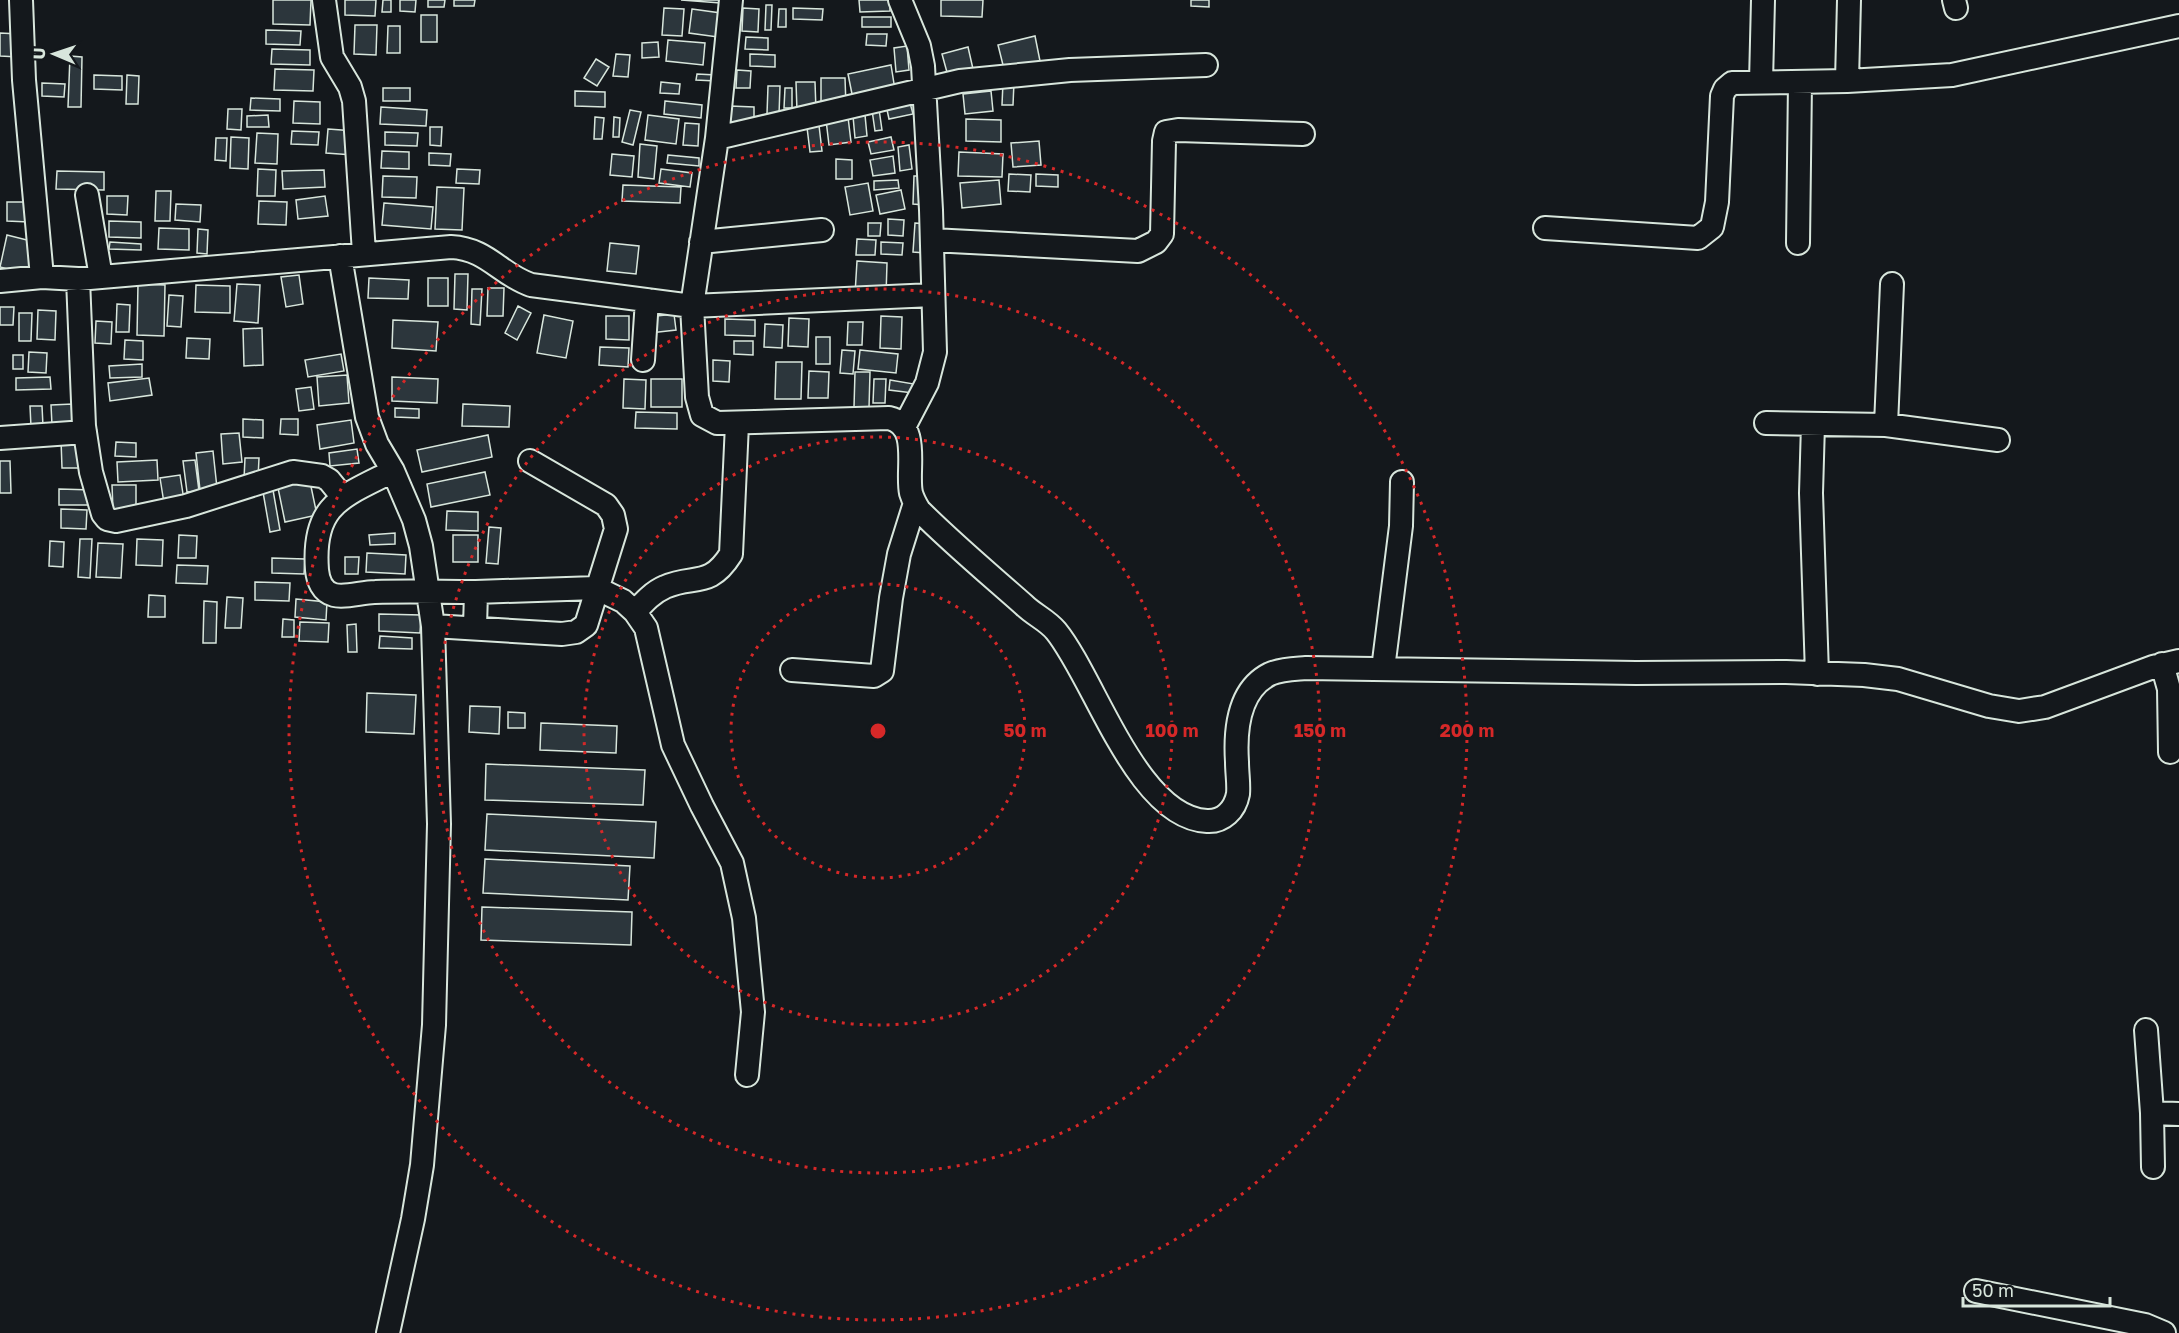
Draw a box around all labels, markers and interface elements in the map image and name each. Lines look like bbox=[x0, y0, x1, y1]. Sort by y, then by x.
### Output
north arrow bbox=[24, 24, 84, 84]
text: U bbox=[29, 47, 49, 60]
text: 50 m bbox=[1004, 719, 1046, 741]
text: 100 m bbox=[1146, 719, 1198, 741]
text: 150 m bbox=[1294, 719, 1346, 741]
text: 200 m bbox=[1440, 719, 1494, 741]
centre of rings bbox=[868, 721, 888, 741]
scale bar bbox=[1963, 1270, 2110, 1308]
text: 50 m bbox=[1972, 1279, 2014, 1301]

